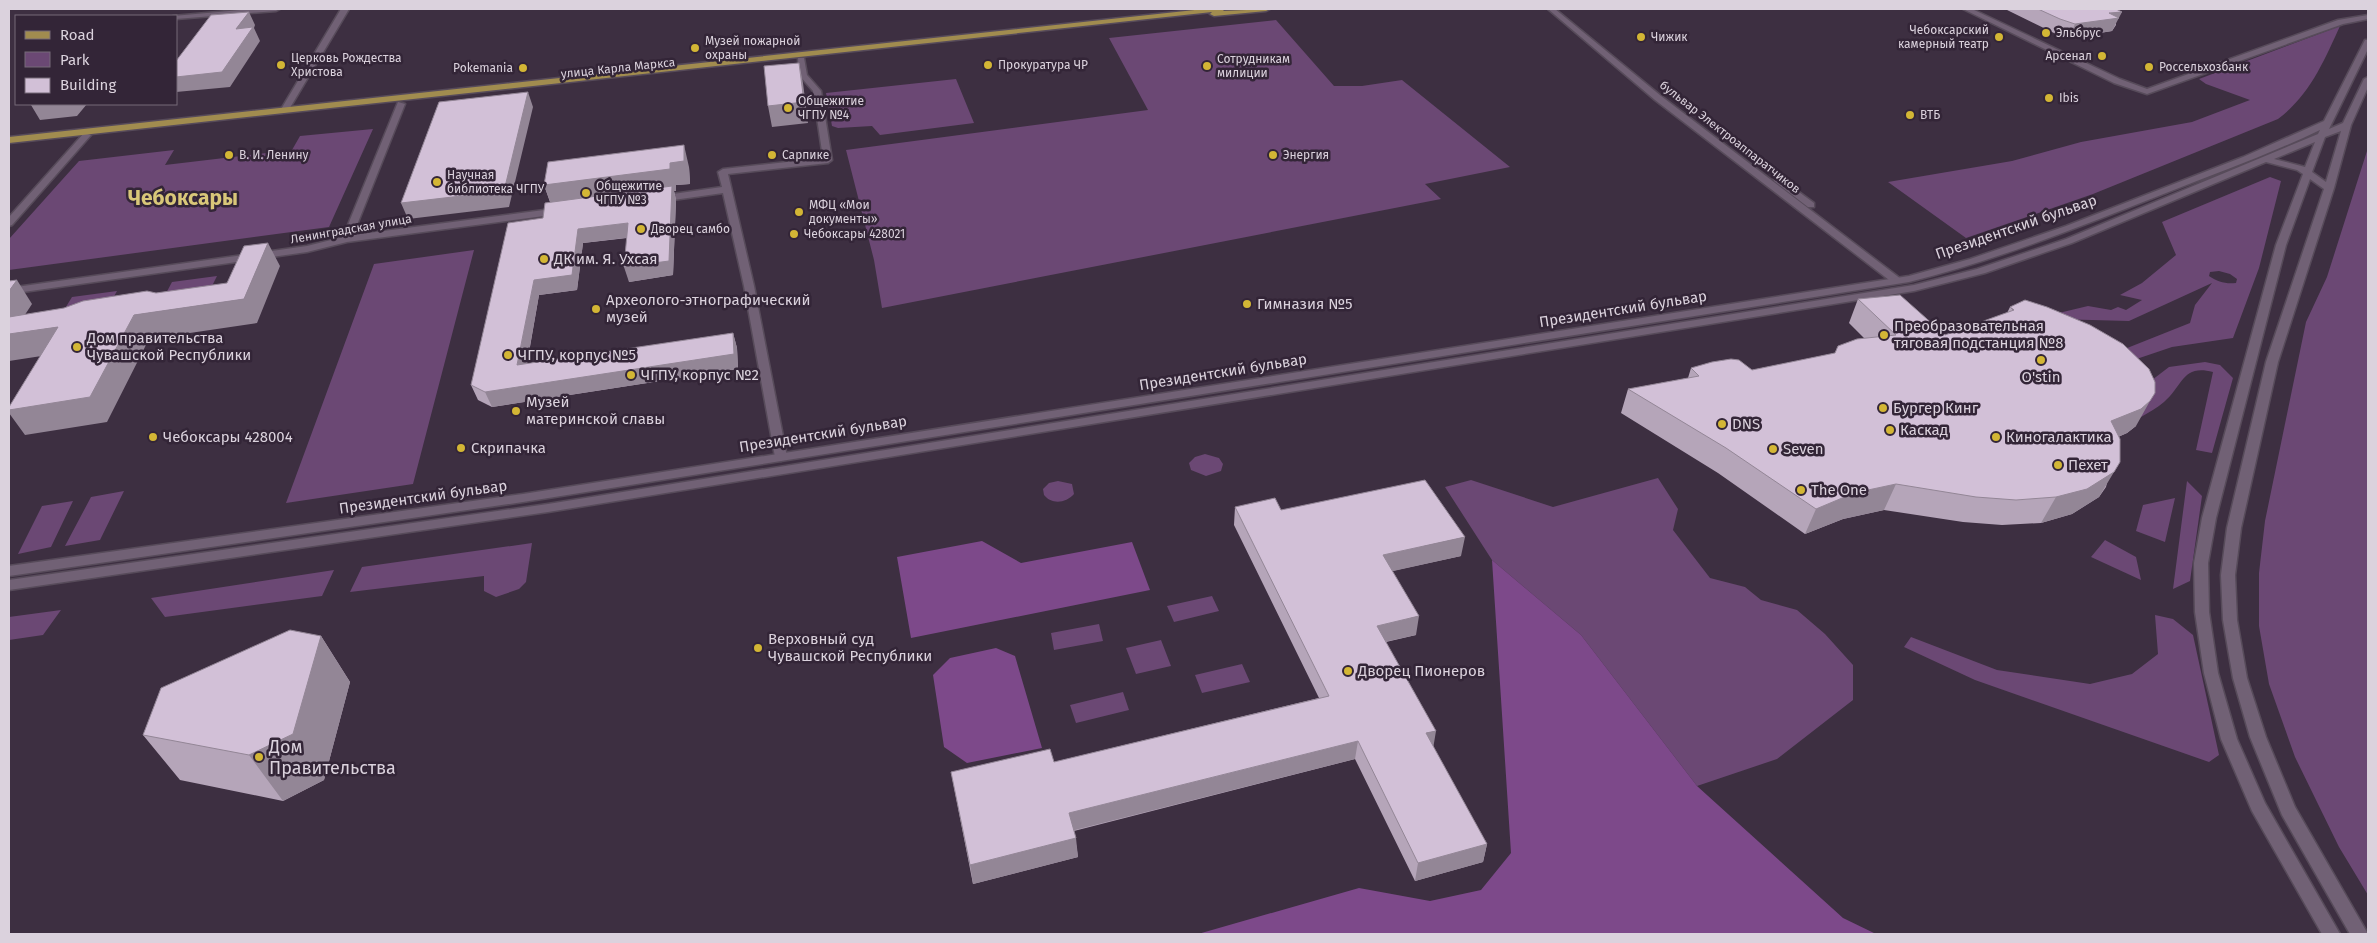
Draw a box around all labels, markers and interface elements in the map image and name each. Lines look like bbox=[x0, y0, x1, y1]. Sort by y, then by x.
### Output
legend bbox=[15, 15, 178, 105]
place label: Чебоксарский камерный театр bbox=[1898, 23, 1989, 51]
text: Road bbox=[60, 26, 95, 44]
place label: Эльбрус bbox=[2056, 26, 2101, 40]
marker: Эльбрус bbox=[2040, 27, 2052, 39]
place label: Чижик bbox=[1651, 30, 1688, 44]
marker: Чижик bbox=[1635, 31, 1647, 43]
marker: Чебоксарский камерный театр bbox=[1993, 31, 2005, 43]
place label: Музей пожарной охраны bbox=[705, 34, 800, 62]
marker: Музей пожарной охраны bbox=[689, 42, 701, 54]
place label: Арсенал bbox=[2045, 49, 2092, 63]
marker: Арсенал bbox=[2096, 50, 2108, 62]
text: Park bbox=[60, 51, 90, 69]
place label: Церковь Рождества Христова bbox=[291, 51, 402, 79]
place label: Сотрудникам милиции bbox=[1217, 52, 1290, 80]
street label: улица Карла Маркса bbox=[560, 55, 676, 81]
place label: Прокуратура ЧР bbox=[998, 58, 1088, 72]
marker: Церковь Рождества Христова bbox=[275, 59, 287, 71]
marker: Прокуратура ЧР bbox=[982, 59, 994, 71]
marker: Сотрудникам милиции bbox=[1201, 60, 1213, 72]
place label: Россельхозбанк bbox=[2159, 60, 2249, 74]
place label: Pokemania bbox=[453, 61, 513, 75]
marker: Россельхозбанк bbox=[2143, 61, 2155, 73]
marker: Pokemania bbox=[517, 62, 529, 74]
text: Building bbox=[60, 76, 116, 94]
street label: бульвар Электроаппаратчиков bbox=[1657, 78, 1803, 196]
place label: Ibis bbox=[2059, 91, 2079, 105]
marker: Ibis bbox=[2043, 92, 2055, 104]
place label: Общежитие ЧГПУ №4 bbox=[798, 94, 864, 122]
marker: Общежитие ЧГПУ №4 bbox=[782, 102, 794, 114]
place label: ВТБ bbox=[1920, 108, 1940, 122]
marker: ВТБ bbox=[1904, 109, 1916, 121]
place label: В. И. Ленину bbox=[239, 148, 308, 162]
place label: Сарпике bbox=[782, 148, 829, 162]
place label: Энергия bbox=[1283, 148, 1329, 162]
marker: В. И. Ленину bbox=[223, 149, 235, 161]
marker: Сарпике bbox=[766, 149, 778, 161]
marker: Энергия bbox=[1267, 149, 1279, 161]
place label: Научная библиотека ЧГПУ bbox=[447, 168, 545, 196]
marker: Научная библиотека ЧГПУ bbox=[431, 176, 443, 188]
place label: Общежитие ЧГПУ №3 bbox=[596, 179, 662, 207]
district label: Чебоксары bbox=[128, 185, 238, 211]
marker: Общежитие ЧГПУ №3 bbox=[580, 187, 592, 199]
street label: Президентский бульвар bbox=[1933, 191, 2099, 263]
place label: МФЦ «Мои документы» bbox=[809, 198, 878, 226]
marker: МФЦ «Мои документы» bbox=[793, 206, 805, 218]
street label: Ленинградская улица bbox=[289, 211, 413, 247]
place label: Дворец самбо bbox=[650, 222, 730, 236]
marker: Дворец самбо bbox=[635, 223, 647, 235]
place label: Чебоксары 428021 bbox=[804, 227, 905, 241]
marker: Чебоксары 428021 bbox=[788, 228, 800, 240]
place label: ДК им. Я. Ухсая bbox=[553, 250, 658, 268]
marker: ДК им. Я. Ухсая bbox=[538, 253, 550, 265]
street label: Президентский бульвар bbox=[1538, 287, 1708, 331]
place label: Археолого-этнографический музей bbox=[606, 291, 810, 326]
place label: Гимназия №5 bbox=[1257, 295, 1353, 313]
marker: Гимназия №5 bbox=[1241, 298, 1253, 310]
marker: Археолого-этнографический музей bbox=[590, 303, 602, 315]
place label: Преобразовательная тяговая подстанция №8 bbox=[1894, 317, 2064, 352]
place label: Дом правительства Чувашской Республики bbox=[86, 329, 251, 364]
marker: Преобразовательная тяговая подстанция №8 bbox=[1878, 329, 1890, 341]
marker: Дом правительства Чувашской Республики bbox=[71, 341, 83, 353]
place label: ЧГПУ, корпус №5 bbox=[518, 346, 636, 364]
marker: ЧГПУ, корпус №5 bbox=[502, 349, 514, 361]
street label: Президентский бульвар bbox=[1138, 350, 1308, 394]
marker: O'stin bbox=[2035, 354, 2047, 366]
place label: ЧГПУ, корпус №2 bbox=[641, 366, 759, 384]
place label: O'stin bbox=[2022, 368, 2060, 386]
marker: ЧГПУ, корпус №2 bbox=[625, 369, 637, 381]
place label: Музей материнской славы bbox=[526, 393, 665, 428]
place label: Бургер Кинг bbox=[1893, 399, 1979, 417]
marker: Бургер Кинг bbox=[1877, 402, 1889, 414]
marker: Музей материнской славы bbox=[510, 405, 522, 417]
street label: Президентский бульвар bbox=[738, 412, 908, 456]
place label: DNS bbox=[1732, 415, 1760, 433]
marker: DNS bbox=[1716, 418, 1728, 430]
place label: Каскад bbox=[1900, 421, 1948, 439]
marker: Каскад bbox=[1884, 424, 1896, 436]
place label: Чебоксары 428004 bbox=[163, 428, 293, 446]
place label: Киногалактика bbox=[2006, 428, 2112, 446]
marker: Чебоксары 428004 bbox=[147, 431, 159, 443]
marker: Киногалактика bbox=[1990, 431, 2002, 443]
place label: Скрипачка bbox=[471, 439, 546, 457]
place label: Seven bbox=[1783, 440, 1824, 458]
marker: Скрипачка bbox=[455, 442, 467, 454]
marker: Seven bbox=[1767, 443, 1779, 455]
place label: Пехет bbox=[2068, 456, 2108, 474]
marker: Пехет bbox=[2052, 459, 2064, 471]
street label: Президентский бульвар bbox=[338, 476, 508, 518]
place label: The One bbox=[1811, 481, 1867, 499]
marker: The One bbox=[1795, 484, 1807, 496]
place label: Верховный суд Чувашской Республики bbox=[768, 630, 932, 665]
marker: Верховный суд Чувашской Республики bbox=[752, 642, 764, 654]
place label: Дворец Пионеров bbox=[1357, 662, 1485, 680]
marker: Дворец Пионеров bbox=[1342, 665, 1354, 677]
place label: Дом Правительства bbox=[268, 736, 396, 779]
marker: Дом Правительства bbox=[253, 751, 265, 763]

